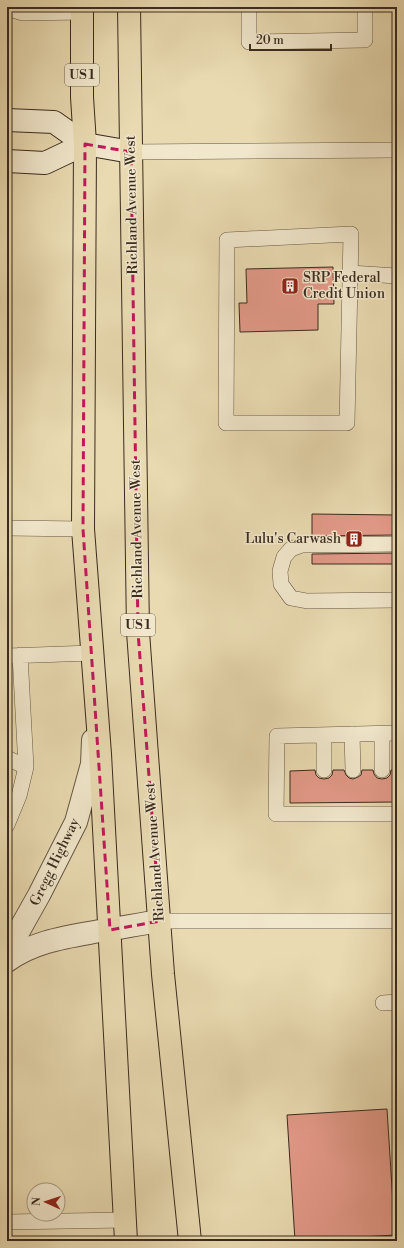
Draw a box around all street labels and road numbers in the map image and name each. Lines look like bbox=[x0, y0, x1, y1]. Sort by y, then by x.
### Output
road number: US 1 bbox=[65, 64, 99, 86]
street label: Richland Avenue West bbox=[122, 135, 142, 275]
street label: Richland Avenue West bbox=[127, 459, 147, 599]
road number: US 1 bbox=[121, 614, 155, 636]
street label: Richland Avenue West bbox=[141, 782, 169, 922]
street label: Gregg Highway bbox=[26, 815, 84, 909]

